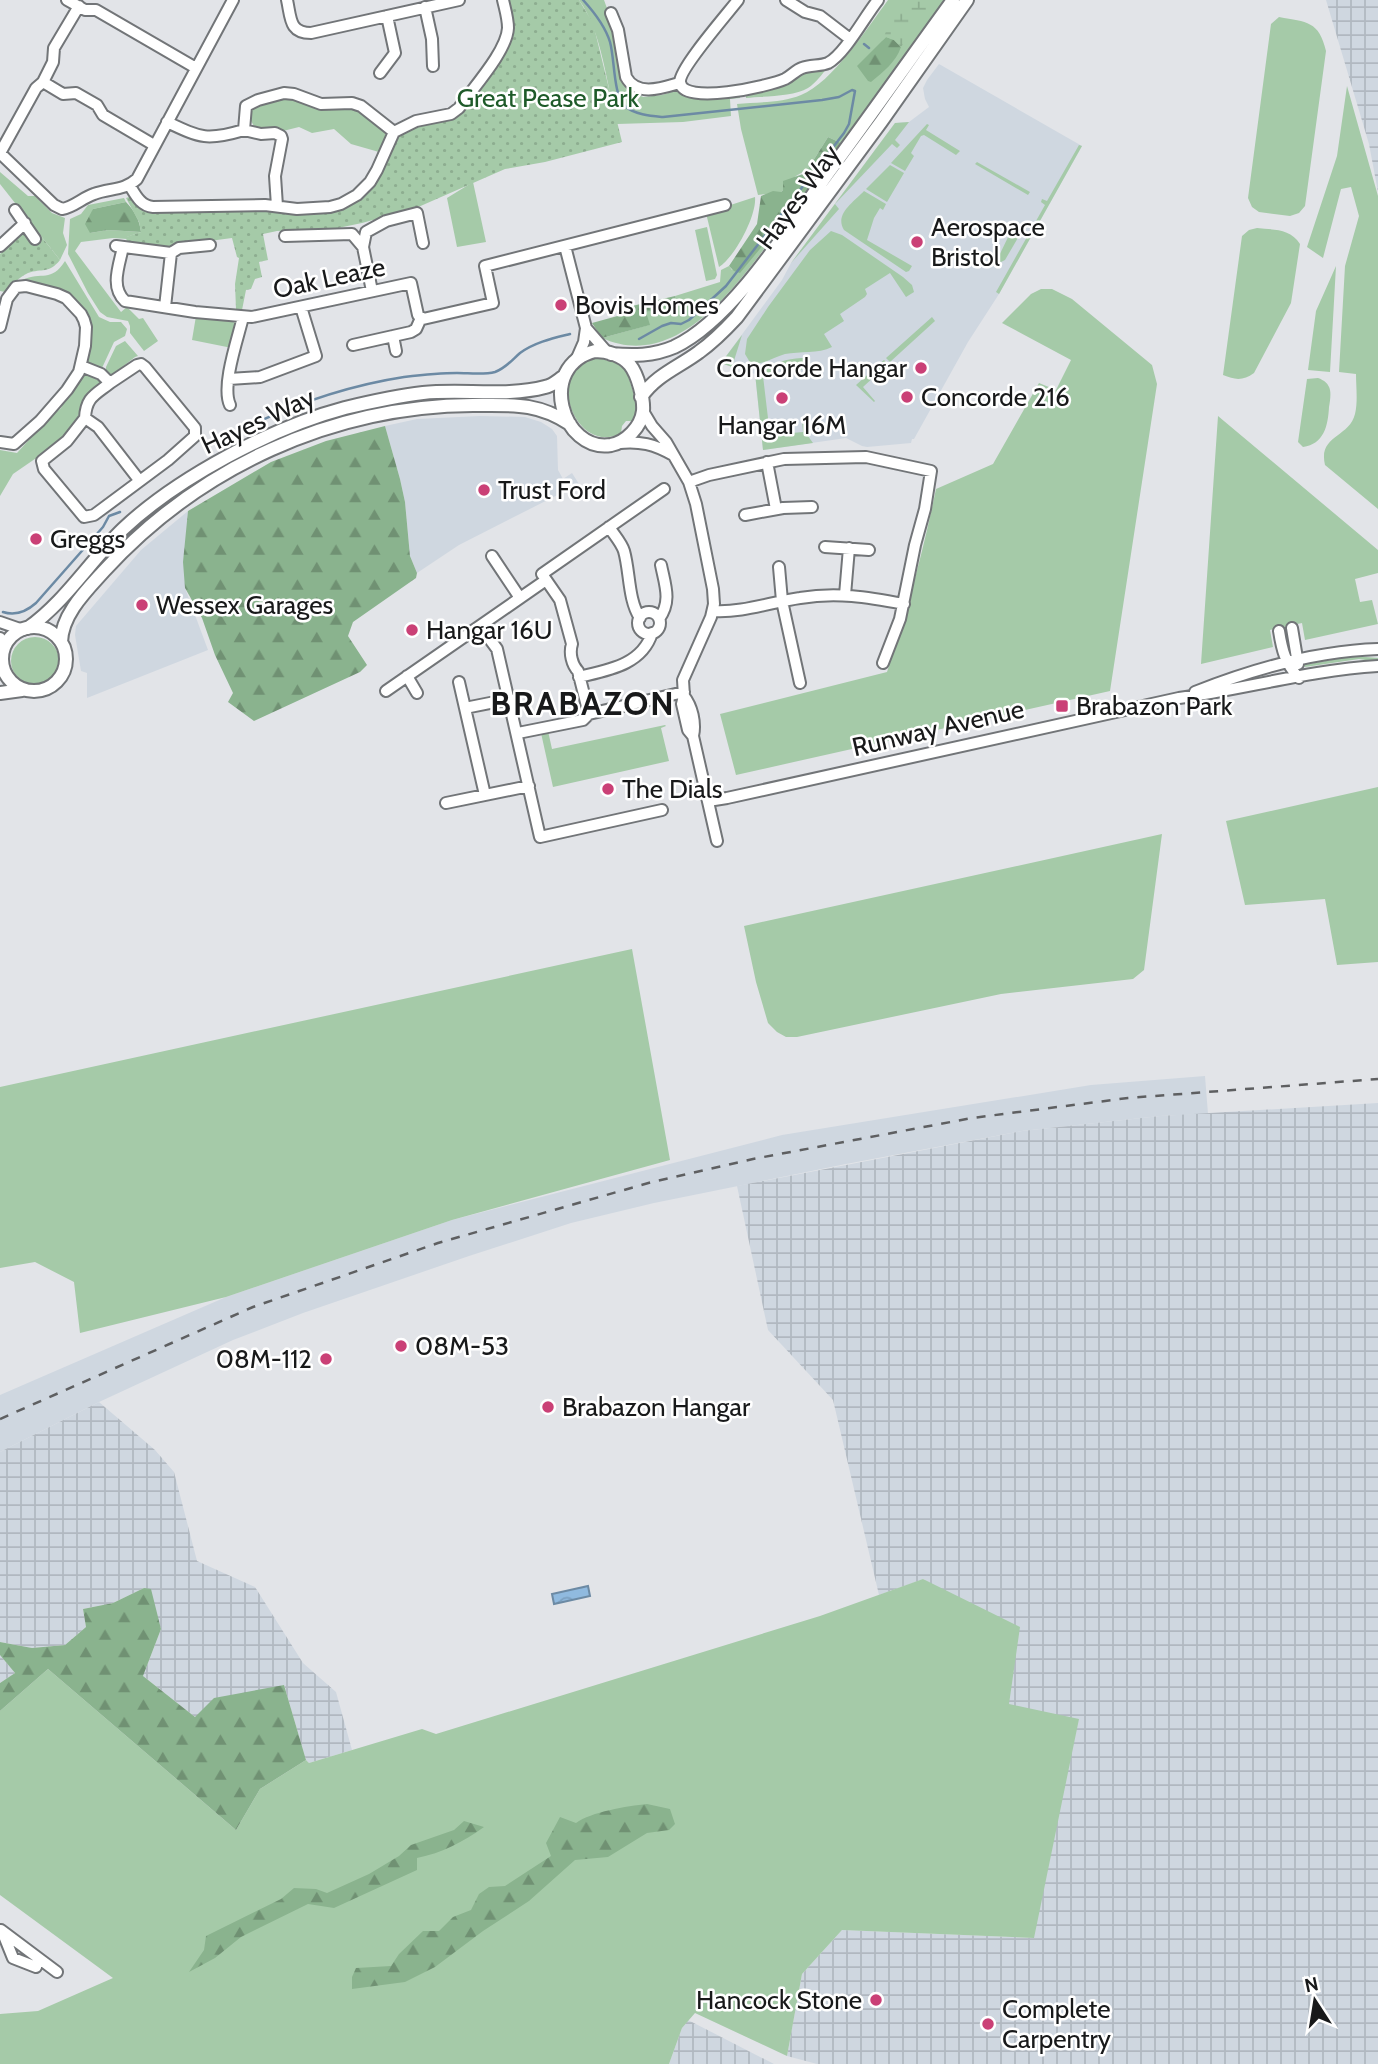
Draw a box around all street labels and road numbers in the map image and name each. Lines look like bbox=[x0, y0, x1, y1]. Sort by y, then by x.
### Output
street label: Hayes Way bbox=[749, 138, 847, 256]
street label: Oak Leaze bbox=[270, 251, 388, 305]
street label: Hayes Way bbox=[196, 381, 320, 461]
street label: Runway Avenue bbox=[849, 693, 1027, 763]

